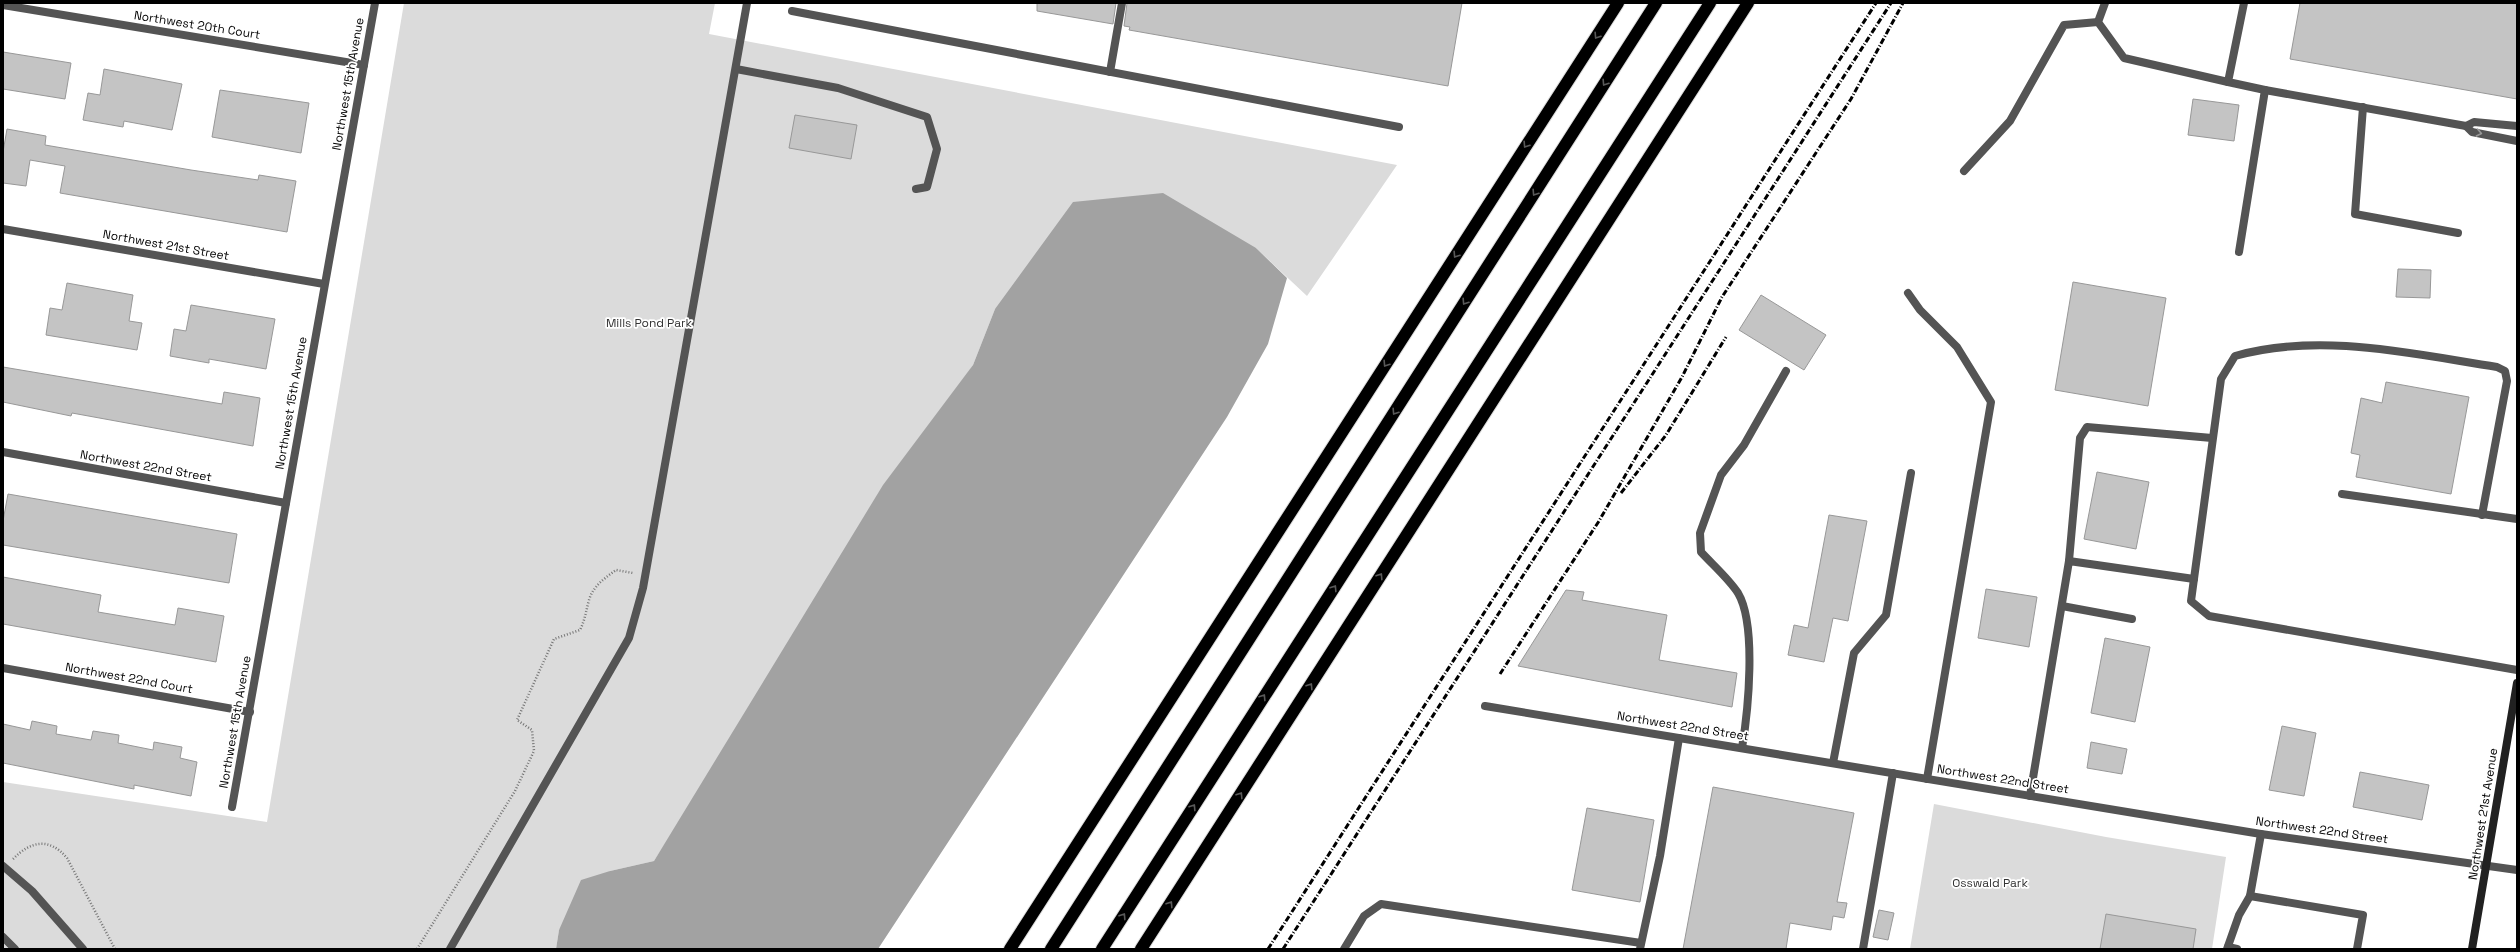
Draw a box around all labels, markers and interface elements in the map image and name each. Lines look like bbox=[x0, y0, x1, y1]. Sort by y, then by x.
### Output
street label: Northwest 20th Court bbox=[133, 7, 261, 43]
street label: Northwest 15th Avenue bbox=[328, 16, 368, 152]
one-way arrow bbox=[1594, 32, 1601, 39]
one-way arrow bbox=[1602, 79, 1610, 86]
one-way arrow bbox=[2476, 129, 2482, 137]
one-way arrow bbox=[1524, 141, 1531, 148]
one-way arrow bbox=[1533, 188, 1540, 195]
street label: Northwest 21st Street bbox=[102, 226, 230, 264]
one-way arrow bbox=[1454, 250, 1461, 257]
one-way arrow bbox=[1462, 298, 1470, 305]
park label: Mills Pond Park bbox=[606, 315, 693, 331]
street label: Northwest 15th Avenue bbox=[271, 335, 311, 471]
one-way arrow bbox=[1383, 360, 1391, 367]
one-way arrow bbox=[1393, 407, 1400, 414]
street label: Northwest 22nd Street bbox=[79, 447, 213, 485]
one-way arrow bbox=[1375, 573, 1383, 580]
one-way arrow bbox=[1329, 585, 1336, 592]
street label: Northwest 15th Avenue bbox=[215, 654, 255, 790]
street label: Northwest 22nd Court bbox=[64, 659, 194, 697]
one-way arrow bbox=[1305, 683, 1312, 690]
one-way arrow bbox=[1259, 695, 1266, 702]
street label: Northwest 22nd Street bbox=[1616, 708, 1750, 744]
street label: Northwest 21st Avenue bbox=[2465, 747, 2501, 881]
street label: Northwest 22nd Street bbox=[1936, 761, 2070, 797]
one-way arrow bbox=[1235, 792, 1243, 799]
one-way arrow bbox=[1188, 804, 1196, 811]
street label: Northwest 22nd Street bbox=[2255, 813, 2389, 847]
park label: Osswald Park bbox=[1952, 875, 2028, 891]
one-way arrow bbox=[1165, 901, 1172, 908]
one-way arrow bbox=[1118, 913, 1126, 920]

